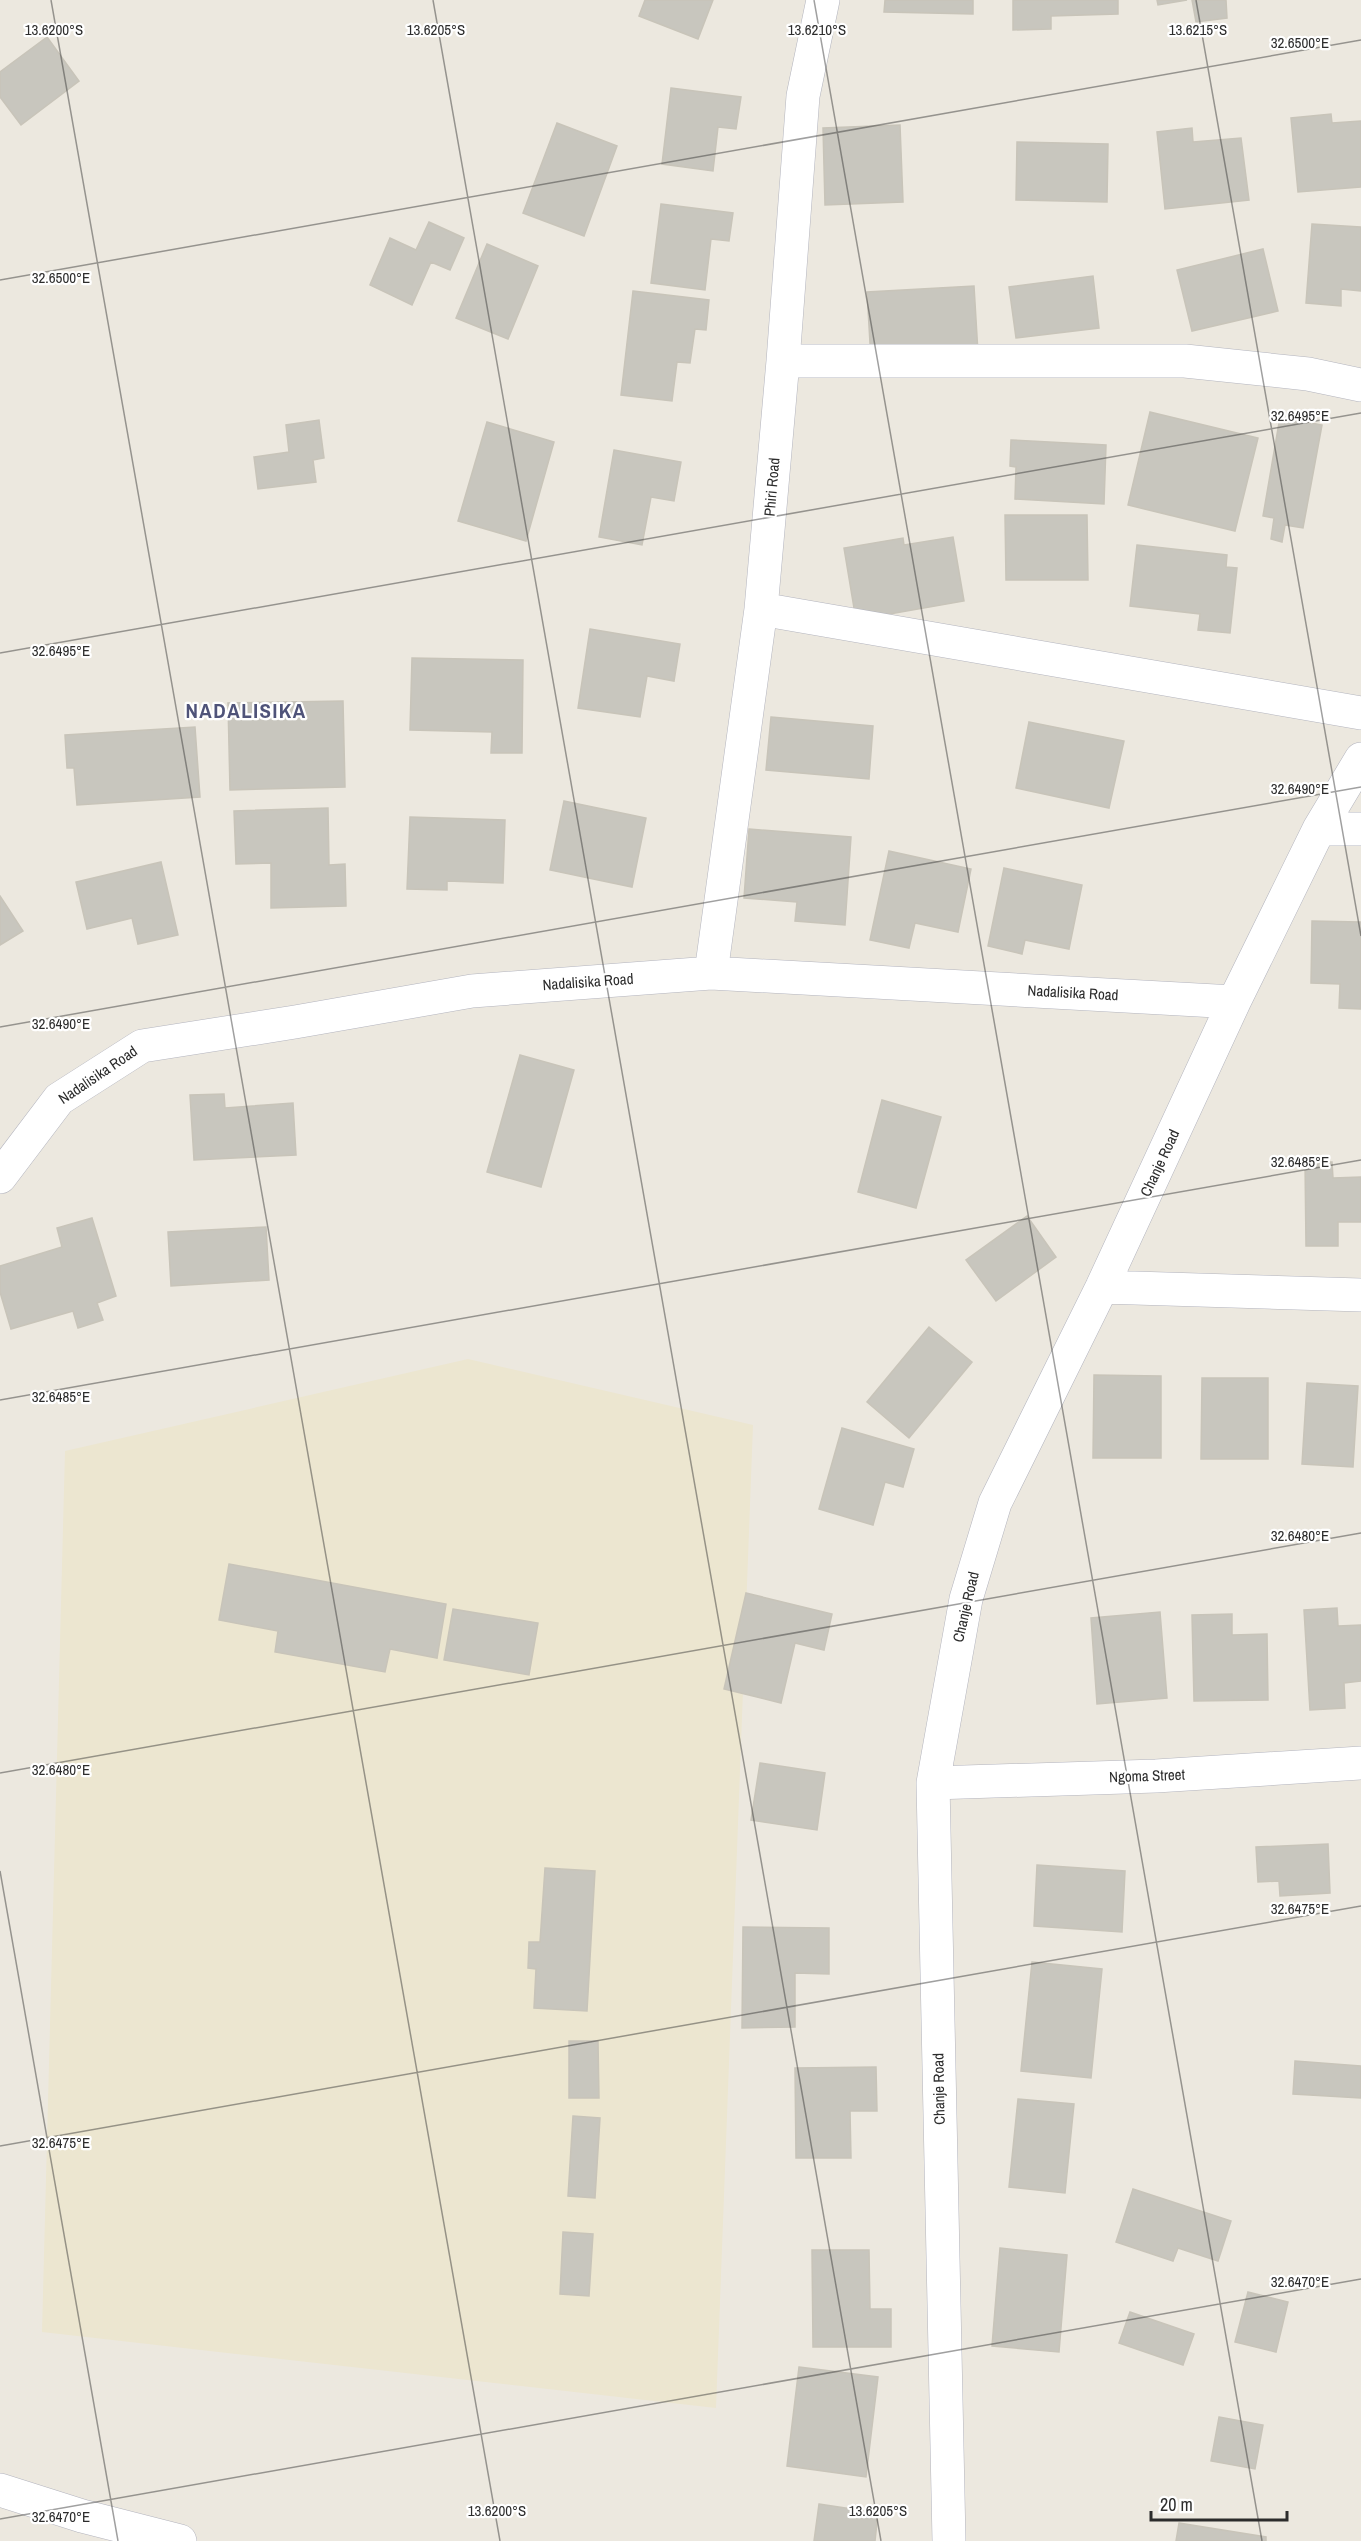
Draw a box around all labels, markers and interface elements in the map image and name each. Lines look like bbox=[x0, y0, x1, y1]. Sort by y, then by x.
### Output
text: 13.6200°S bbox=[25, 19, 83, 40]
text: 13.6205°S bbox=[407, 19, 465, 40]
text: 13.6210°S bbox=[788, 19, 846, 40]
text: 13.6215°S bbox=[1169, 19, 1227, 40]
text: 32.6500°E bbox=[1271, 32, 1329, 53]
text: 32.6500°E bbox=[32, 267, 90, 288]
text: 32.6495°E bbox=[1271, 405, 1329, 426]
street label: Phiri Road bbox=[758, 457, 785, 517]
text: 32.6495°E bbox=[32, 640, 90, 661]
district label: NADALISIKA bbox=[185, 696, 307, 725]
text: 32.6490°E bbox=[1271, 778, 1329, 799]
street label: Nadalisika Road bbox=[542, 968, 634, 995]
street label: Nadalisika Road bbox=[1027, 980, 1119, 1005]
text: 32.6490°E bbox=[32, 1013, 90, 1034]
street label: Nadalisika Road bbox=[54, 1040, 141, 1109]
street label: Chanje Road bbox=[1135, 1126, 1184, 1200]
text: 32.6485°E bbox=[1271, 1151, 1329, 1172]
text: 32.6485°E bbox=[32, 1386, 90, 1407]
text: 32.6480°E bbox=[1271, 1525, 1329, 1546]
street label: Chanje Road bbox=[947, 1570, 984, 1644]
text: 32.6480°E bbox=[32, 1759, 90, 1780]
street label: Ngoma Street bbox=[1109, 1764, 1186, 1787]
text: 32.6475°E bbox=[1271, 1898, 1329, 1919]
street label: Chanje Road bbox=[927, 2053, 950, 2125]
text: 32.6475°E bbox=[32, 2132, 90, 2153]
text: 32.6470°E bbox=[1271, 2271, 1329, 2292]
scale bar bbox=[1151, 2484, 1288, 2522]
text: 20 m bbox=[1160, 2492, 1193, 2517]
text: 13.6200°S bbox=[468, 2500, 526, 2521]
text: 13.6205°S bbox=[849, 2500, 907, 2521]
text: 32.6470°E bbox=[32, 2506, 90, 2527]

